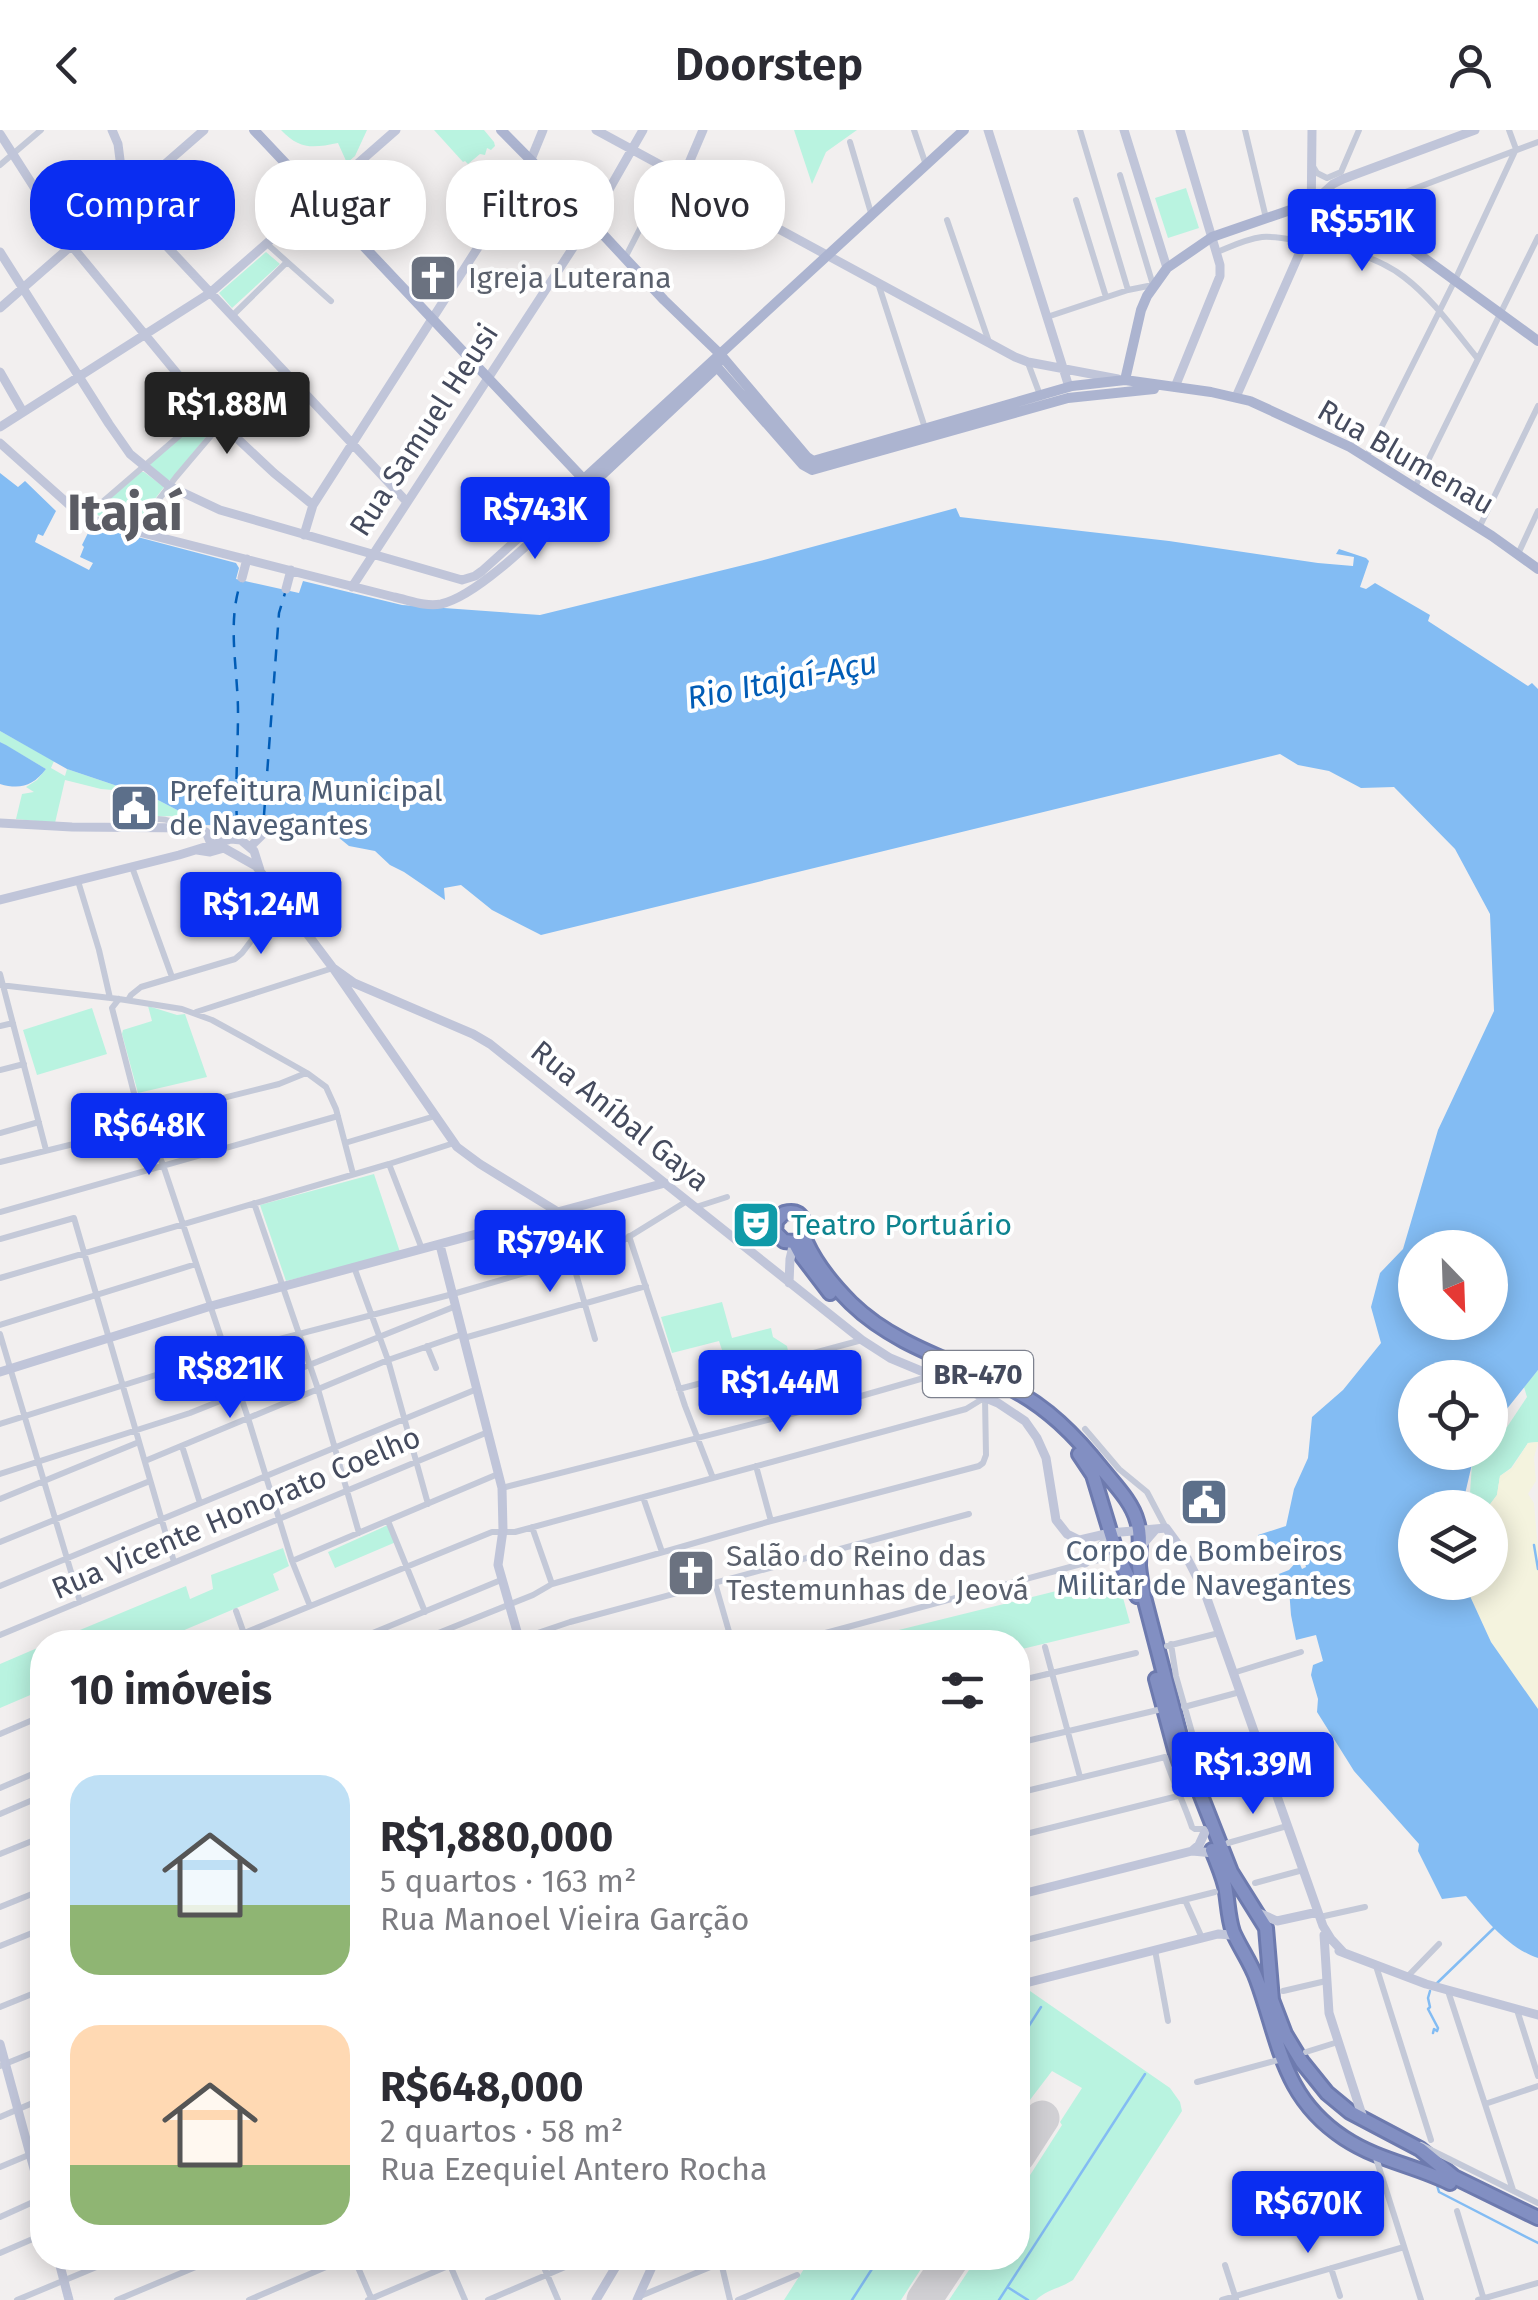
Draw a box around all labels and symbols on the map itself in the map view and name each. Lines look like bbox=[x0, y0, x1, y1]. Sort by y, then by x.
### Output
pin: R$551K bbox=[1281, 189, 1443, 274]
church icon: Igreja Luterana bbox=[407, 252, 459, 304]
place label: Igreja Luterana bbox=[468, 260, 672, 296]
street label: Rua Samuel Heusi bbox=[342, 317, 506, 543]
pin: R$1.88M bbox=[135, 372, 319, 457]
street label: Rua Blumenau bbox=[1311, 392, 1501, 522]
pin: R$743K bbox=[454, 477, 616, 562]
district label: Itajaí bbox=[67, 483, 183, 543]
water label: Rio Itajaí-Açu bbox=[684, 643, 880, 717]
place label: Prefeitura Municipal de Navegantes bbox=[169, 773, 443, 843]
public building icon: Prefeitura Municipal de Navegantes bbox=[108, 782, 160, 834]
pin: R$1.24M bbox=[169, 872, 353, 957]
street label: Rua Aníbal Gaya bbox=[524, 1033, 716, 1199]
pin: R$648K bbox=[68, 1093, 230, 1178]
theatre icon: Teatro Portuário bbox=[730, 1199, 782, 1251]
place label: Teatro Portuário bbox=[791, 1207, 1012, 1243]
pin: R$794K bbox=[469, 1210, 631, 1295]
north arrow bbox=[1398, 1230, 1508, 1340]
pin: R$821K bbox=[149, 1336, 311, 1421]
pin: R$1.44M bbox=[688, 1350, 872, 1435]
road number: BR-470 bbox=[923, 1351, 1033, 1397]
street label: Rua Vicente Honorato Coelho bbox=[46, 1419, 426, 1607]
public building icon: Corpo de Bombeiros Militar de Navegantes bbox=[1178, 1476, 1230, 1528]
place label: Corpo de Bombeiros Militar de Navegantes bbox=[1057, 1533, 1351, 1603]
place label: Salão do Reino das Testemunhas de Jeová bbox=[726, 1538, 1029, 1608]
church icon: Salão do Reino das Testemunhas de Jeová bbox=[665, 1547, 717, 1599]
pin: R$1.39M bbox=[1161, 1732, 1345, 1817]
pin: R$670K bbox=[1227, 2171, 1389, 2256]

